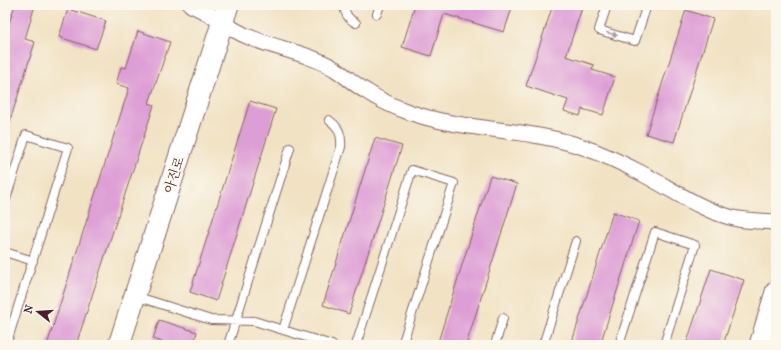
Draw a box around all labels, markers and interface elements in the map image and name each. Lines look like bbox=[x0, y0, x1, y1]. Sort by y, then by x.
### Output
one-way arrow bbox=[606, 31, 618, 37]
street label: 아진로 bbox=[161, 154, 187, 195]
north arrow bbox=[18, 292, 58, 332]
text: N bbox=[21, 303, 37, 315]

